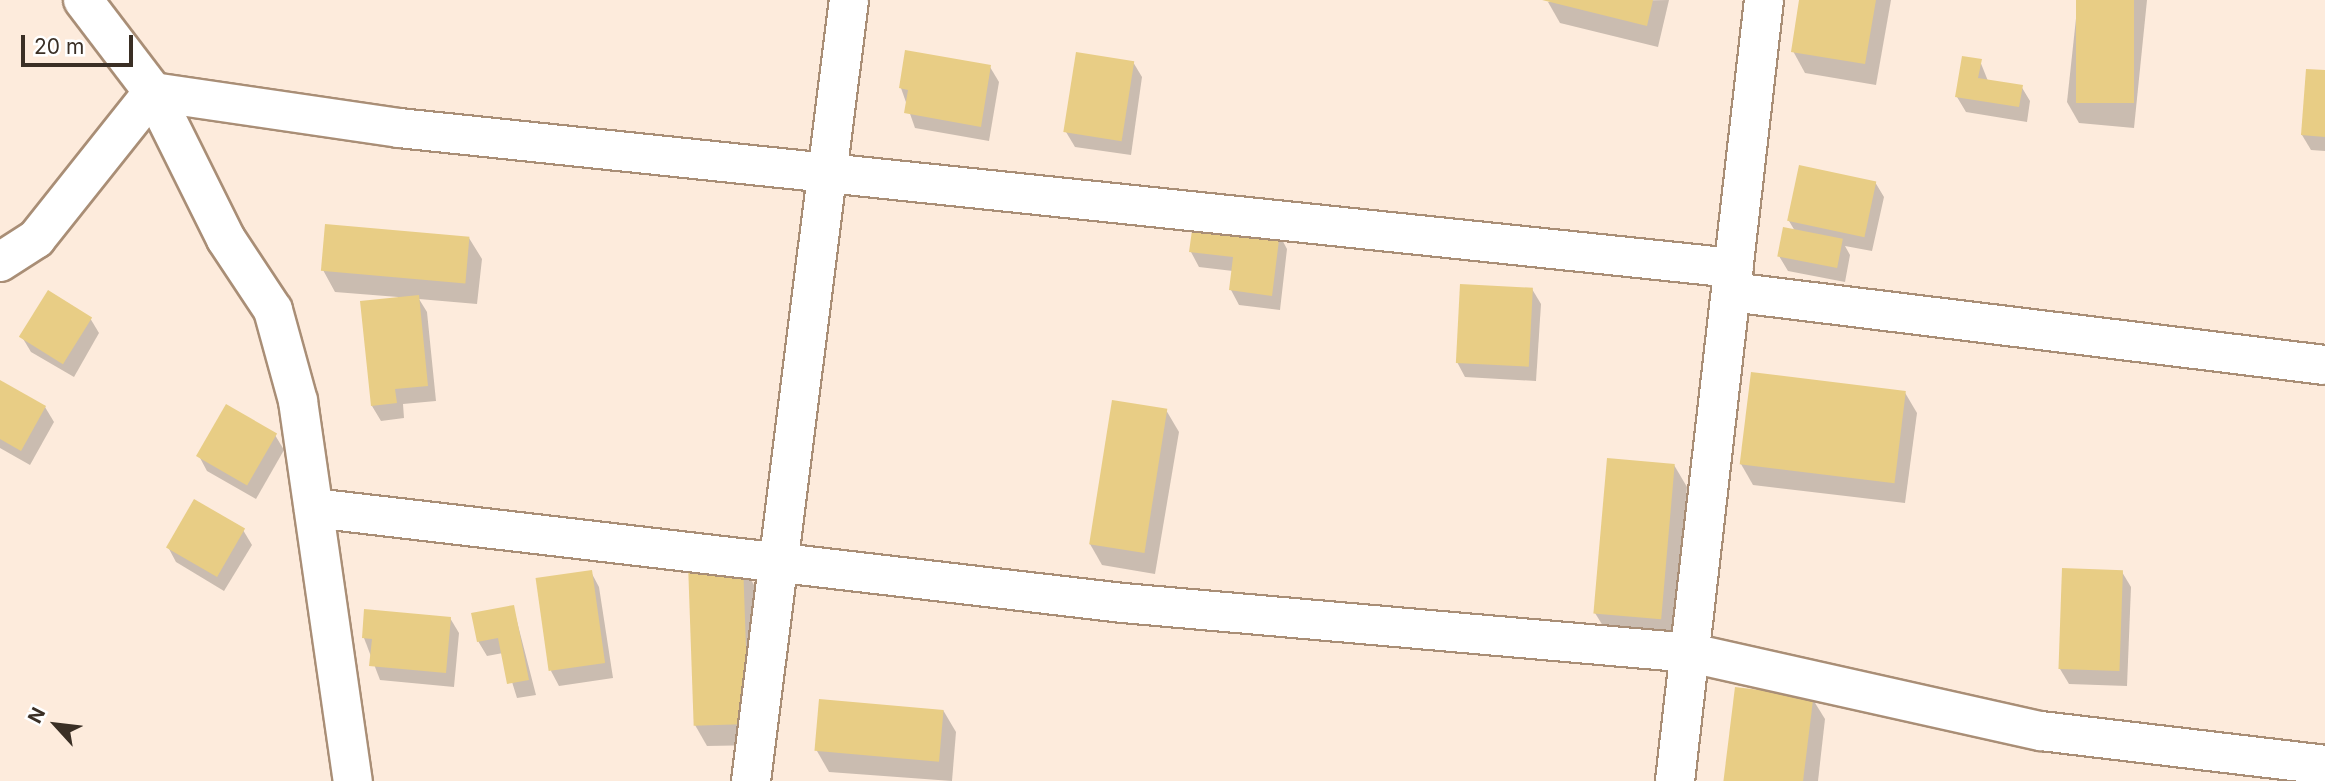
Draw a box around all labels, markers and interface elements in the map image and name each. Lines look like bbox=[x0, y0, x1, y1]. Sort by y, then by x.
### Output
scale bar bbox=[24, 21, 136, 65]
text: 20 m bbox=[34, 34, 84, 59]
north arrow bbox=[21, 690, 91, 760]
text: N bbox=[23, 704, 50, 727]

